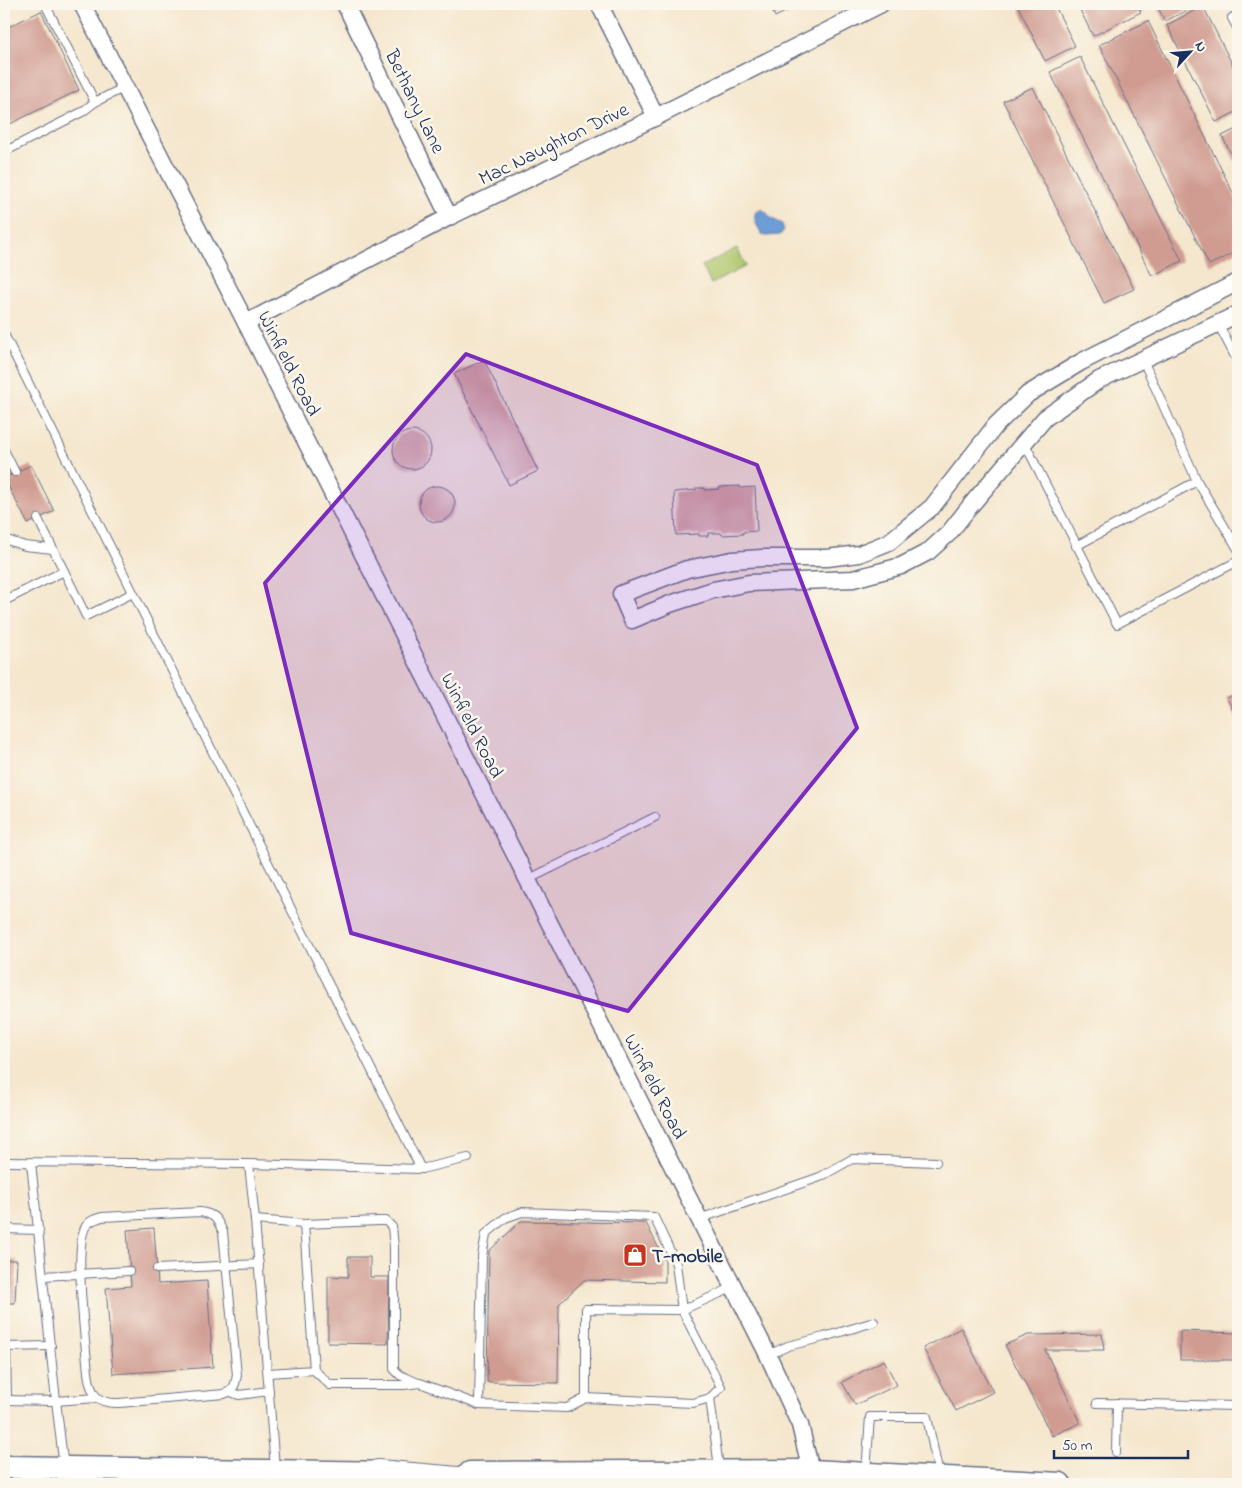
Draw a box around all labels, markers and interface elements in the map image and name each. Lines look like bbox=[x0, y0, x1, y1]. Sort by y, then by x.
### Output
north arrow bbox=[1164, 28, 1214, 78]
text: N bbox=[1189, 38, 1212, 56]
street label: Bethany Lane bbox=[376, 44, 451, 159]
street label: Mac Naughton Drive bbox=[474, 96, 635, 195]
street label: Winfield Road bbox=[249, 306, 327, 422]
street label: Winfield Road bbox=[432, 668, 510, 784]
street label: Winfield Road bbox=[615, 1029, 693, 1145]
shop icon: T-mobile bbox=[622, 1242, 648, 1268]
place label: T-mobile bbox=[652, 1243, 724, 1272]
scale bar bbox=[1054, 1428, 1188, 1460]
text: 50 m bbox=[1062, 1435, 1093, 1457]

